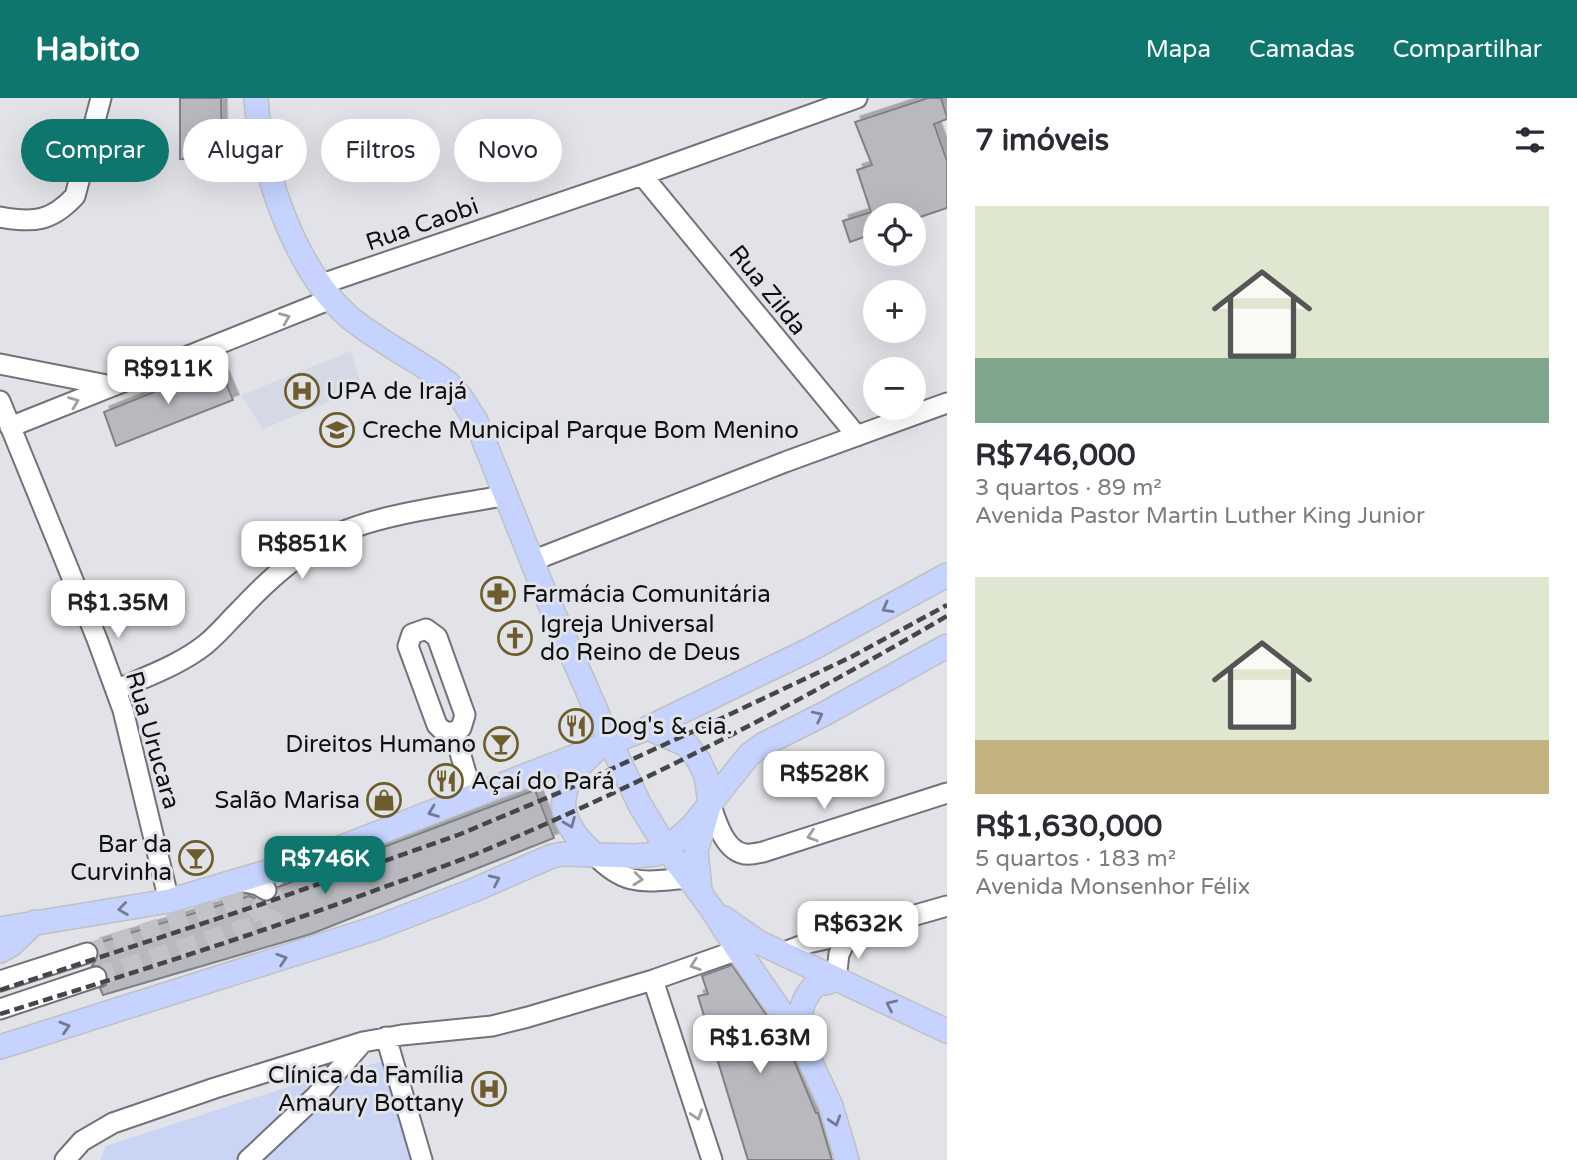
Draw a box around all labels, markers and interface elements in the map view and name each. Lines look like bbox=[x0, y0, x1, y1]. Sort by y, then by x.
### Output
text: Habito bbox=[35, 30, 140, 69]
text: Mapa bbox=[1146, 35, 1211, 64]
text: Camadas bbox=[1249, 35, 1355, 64]
text: Compartilhar bbox=[1393, 35, 1542, 64]
chip: Comprar bbox=[21, 119, 169, 182]
chip: Alugar bbox=[183, 119, 307, 182]
chip: Filtros bbox=[321, 119, 440, 182]
chip: Novo bbox=[454, 119, 562, 182]
icon: filters bbox=[1511, 121, 1549, 159]
text: 7 imóveis bbox=[975, 122, 1109, 159]
street label: Rua Caobi bbox=[362, 192, 482, 257]
map controls bbox=[863, 203, 926, 420]
button: locate bbox=[863, 203, 926, 266]
street label: Rua Zilda bbox=[723, 239, 813, 341]
icon: home bbox=[1199, 251, 1325, 377]
button: + bbox=[863, 280, 926, 343]
one-way arrow bbox=[279, 312, 291, 326]
pin: R$911K bbox=[111, 346, 225, 406]
text: R$911K bbox=[123, 355, 213, 383]
button: − bbox=[863, 357, 926, 420]
hospital icon: UPA de Irajá bbox=[283, 372, 321, 410]
place label: UPA de Irajá bbox=[326, 377, 467, 406]
one-way arrow bbox=[67, 396, 79, 410]
school or university icon: Creche Municipal Parque Bom Menino bbox=[318, 411, 356, 449]
place label: Creche Municipal Parque Bom Menino bbox=[362, 416, 799, 445]
text: R$746,000 bbox=[975, 437, 1136, 474]
text: 3 quartos · 89 m² bbox=[975, 474, 1162, 502]
text: Avenida Pastor Martin Luther King Junior bbox=[975, 502, 1425, 530]
pin: R$851K bbox=[245, 522, 359, 581]
text: R$851K bbox=[257, 530, 347, 558]
pharmacy icon: Farmácia Comunitária bbox=[479, 575, 517, 613]
pin: R$1.35M bbox=[53, 580, 183, 640]
place label: Farmácia Comunitária bbox=[522, 580, 771, 609]
text: R$1.35M bbox=[67, 589, 169, 617]
one-way arrow bbox=[882, 600, 895, 613]
place label: Igreja Universal do Reino de Deus bbox=[540, 610, 740, 667]
church icon: Igreja Universal do Reino de Deus bbox=[496, 619, 534, 657]
icon: home bbox=[1199, 622, 1325, 748]
street label: Rua Urucara bbox=[119, 668, 186, 812]
restaurant icon: Dog's & cia. bbox=[557, 707, 595, 745]
one-way arrow bbox=[811, 711, 824, 725]
place label: Dog's & cia. bbox=[600, 712, 733, 741]
bar icon: Direitos Humano bbox=[482, 725, 520, 763]
place label: Direitos Humano bbox=[285, 730, 476, 759]
pin: R$528K bbox=[767, 752, 881, 811]
text: R$528K bbox=[779, 760, 869, 788]
restaurant icon: Açaí do Pará bbox=[427, 762, 465, 800]
place label: Açaí do Pará bbox=[471, 767, 615, 796]
shop icon: Salão Marisa bbox=[365, 781, 403, 819]
place label: Salão Marisa bbox=[215, 786, 360, 815]
one-way arrow bbox=[427, 804, 439, 818]
text: R$1,630,000 bbox=[975, 808, 1162, 845]
one-way arrow bbox=[561, 816, 575, 828]
one-way arrow bbox=[806, 828, 818, 843]
place label: Bar da Curvinha bbox=[70, 830, 172, 887]
pin: R$746K bbox=[268, 836, 382, 896]
bar icon: Bar da Curvinha bbox=[177, 839, 215, 877]
text: R$746K bbox=[280, 845, 370, 873]
text: 5 quartos · 183 m² bbox=[975, 845, 1176, 873]
one-way arrow bbox=[632, 872, 644, 887]
text: Avenida Monsenhor Félix bbox=[975, 873, 1250, 901]
one-way arrow bbox=[488, 874, 501, 888]
one-way arrow bbox=[117, 902, 129, 917]
pin: R$632K bbox=[801, 902, 915, 961]
text: R$632K bbox=[813, 910, 903, 938]
one-way arrow bbox=[276, 953, 288, 968]
one-way arrow bbox=[690, 957, 702, 971]
one-way arrow bbox=[886, 999, 899, 1013]
pin: R$1.63M bbox=[695, 1016, 825, 1075]
one-way arrow bbox=[59, 1021, 71, 1036]
text: R$1.63M bbox=[709, 1024, 811, 1052]
place label: Clínica da Família Amaury Bottany bbox=[268, 1061, 464, 1118]
hospital icon: Clínica da Família Amaury Bottany bbox=[470, 1070, 508, 1108]
one-way arrow bbox=[689, 1108, 703, 1121]
one-way arrow bbox=[827, 1115, 842, 1127]

